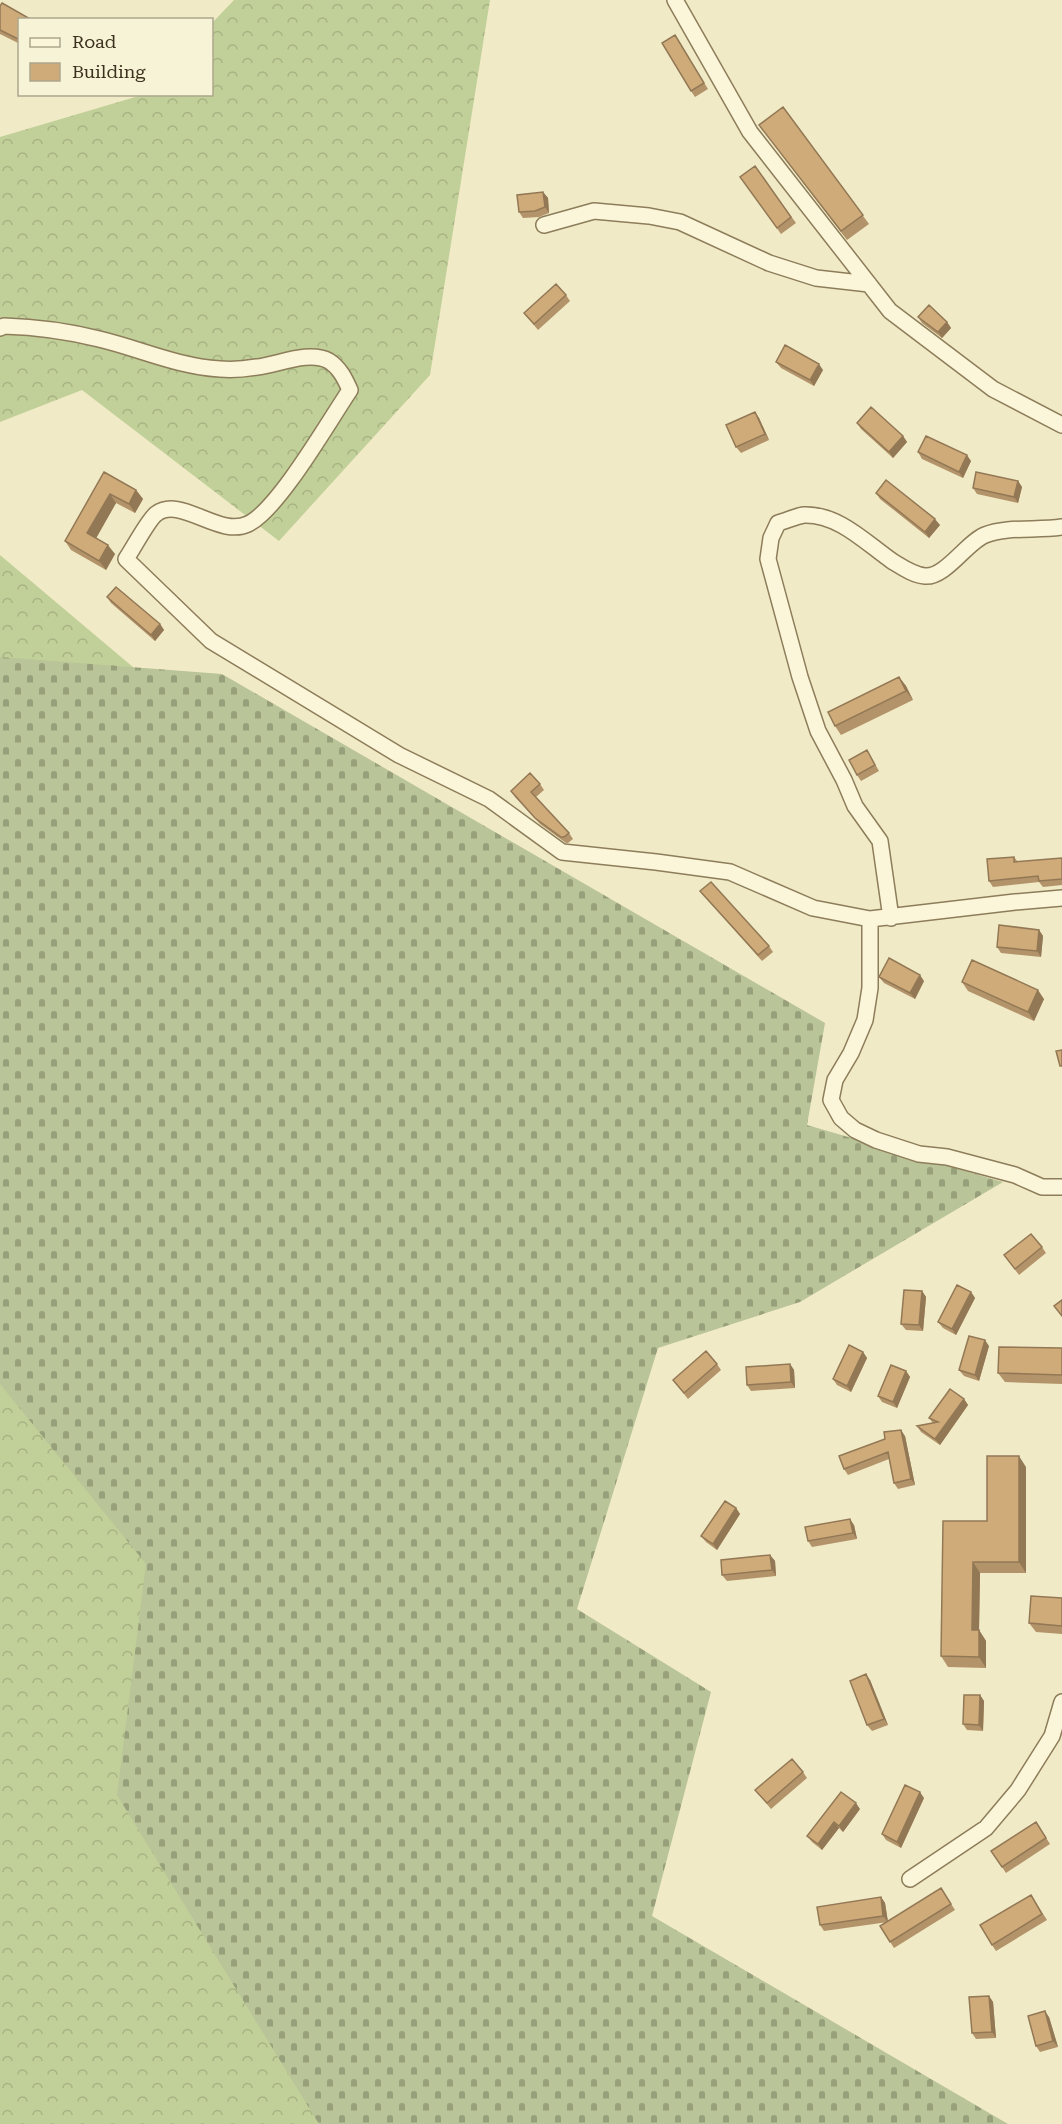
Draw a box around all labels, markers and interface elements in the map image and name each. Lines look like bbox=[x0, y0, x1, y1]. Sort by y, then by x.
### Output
legend bbox=[18, 18, 213, 96]
text: Road bbox=[72, 31, 117, 52]
text: Building bbox=[72, 61, 146, 82]

